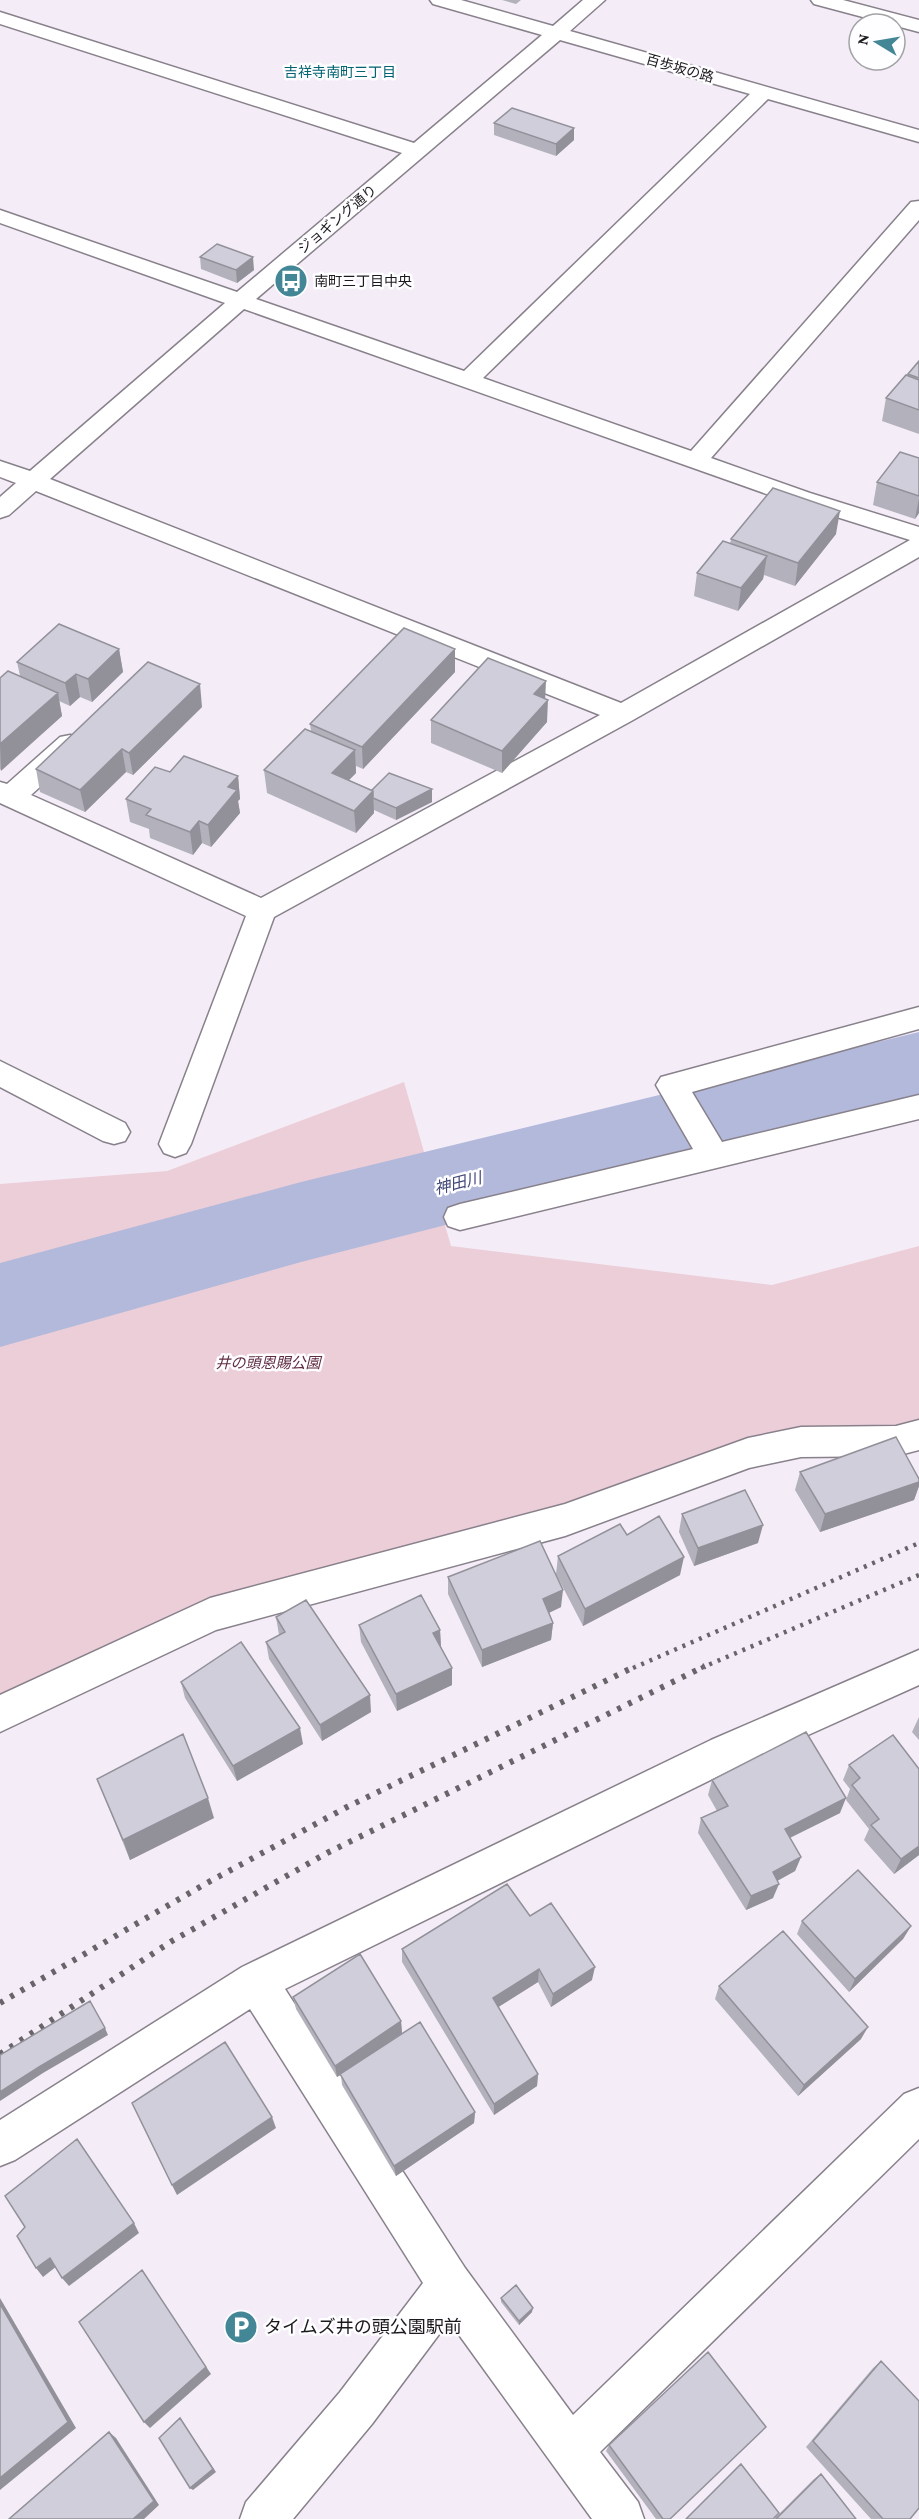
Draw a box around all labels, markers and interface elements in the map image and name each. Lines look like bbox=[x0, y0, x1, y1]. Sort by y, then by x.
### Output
north arrow bbox=[847, 12, 907, 72]
text: N bbox=[853, 32, 872, 46]
street label: 百歩坂の路 bbox=[644, 51, 716, 85]
district label: 吉祥寺南町三丁目 bbox=[284, 64, 396, 80]
street label: ジョギング通り bbox=[294, 181, 380, 257]
bus stop icon: 南町三丁目中央 bbox=[273, 263, 309, 299]
place label: 南町三丁目中央 bbox=[314, 273, 412, 289]
water label: 神田川 bbox=[433, 1168, 485, 1197]
park label: 井の頭恩賜公園 bbox=[215, 1355, 322, 1371]
parking icon: タイムズ井の頭公園駅前 bbox=[223, 2309, 259, 2345]
place label: タイムズ井の頭公園駅前 bbox=[264, 2317, 462, 2337]

